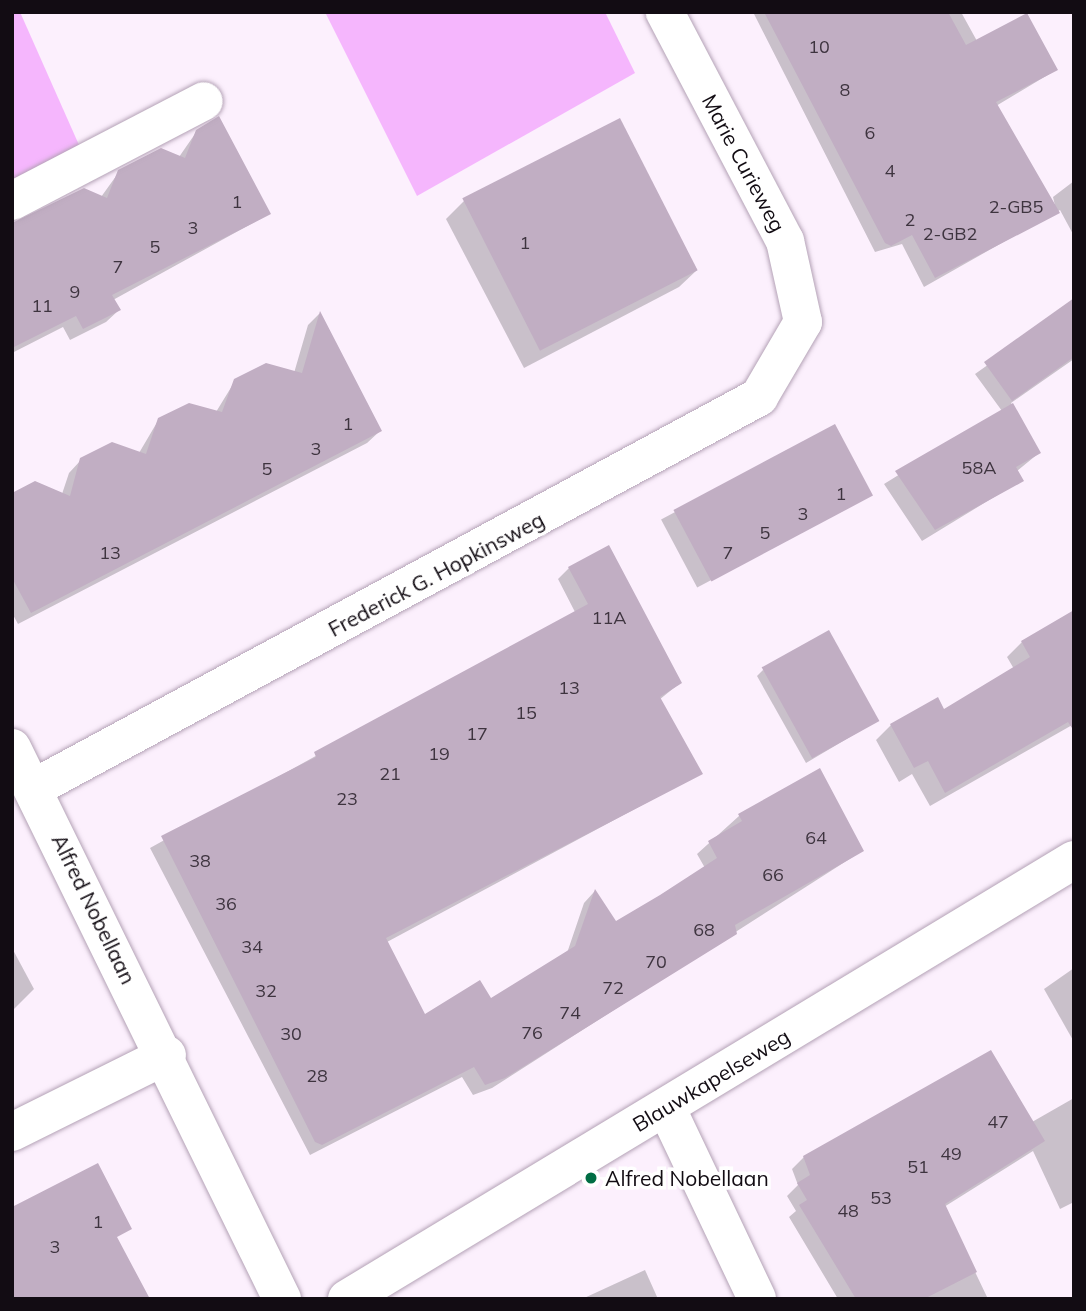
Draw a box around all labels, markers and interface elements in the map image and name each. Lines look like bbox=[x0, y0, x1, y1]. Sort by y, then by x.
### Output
house number: 10 bbox=[808, 36, 830, 58]
house number: 8 bbox=[840, 79, 850, 101]
street label: Marie Curieweg bbox=[697, 90, 791, 236]
house number: 6 bbox=[865, 122, 875, 144]
house number: 4 bbox=[885, 160, 895, 182]
house number: 1 bbox=[232, 191, 242, 213]
house number: 2-GB5 bbox=[989, 196, 1043, 218]
house number: 2 bbox=[905, 209, 915, 231]
house number: 3 bbox=[188, 217, 198, 239]
house number: 2-GB2 bbox=[923, 223, 977, 245]
house number: 1 bbox=[520, 232, 530, 254]
house number: 5 bbox=[150, 236, 160, 258]
house number: 7 bbox=[113, 256, 123, 278]
house number: 9 bbox=[70, 281, 80, 303]
house number: 11 bbox=[31, 295, 53, 317]
house number: 1 bbox=[343, 413, 353, 435]
house number: 3 bbox=[311, 438, 321, 460]
house number: 58A bbox=[962, 457, 996, 479]
house number: 5 bbox=[262, 458, 272, 480]
house number: 1 bbox=[836, 483, 846, 505]
house number: 3 bbox=[798, 503, 808, 525]
street label: Frederick G. Hopkinsweg bbox=[324, 506, 548, 642]
house number: 5 bbox=[760, 522, 770, 544]
house number: 13 bbox=[99, 542, 121, 564]
house number: 7 bbox=[723, 542, 733, 564]
house number: 11A bbox=[592, 607, 626, 629]
house number: 13 bbox=[558, 677, 580, 699]
house number: 15 bbox=[515, 702, 537, 724]
house number: 17 bbox=[466, 723, 488, 745]
house number: 19 bbox=[428, 743, 450, 765]
house number: 21 bbox=[379, 763, 401, 785]
house number: 23 bbox=[336, 788, 358, 810]
house number: 64 bbox=[805, 827, 827, 849]
street label: Alfred Nobellaan bbox=[47, 830, 141, 988]
house number: 38 bbox=[189, 850, 211, 872]
house number: 66 bbox=[762, 864, 784, 886]
house number: 36 bbox=[215, 893, 237, 915]
house number: 68 bbox=[693, 919, 715, 941]
house number: 34 bbox=[241, 936, 263, 958]
house number: 70 bbox=[645, 951, 667, 973]
house number: 72 bbox=[602, 977, 624, 999]
house number: 32 bbox=[255, 980, 277, 1002]
house number: 74 bbox=[559, 1002, 581, 1024]
house number: 76 bbox=[521, 1022, 543, 1044]
house number: 30 bbox=[280, 1023, 302, 1045]
street label: Blauwkapelseweg bbox=[628, 1023, 794, 1137]
house number: 28 bbox=[306, 1065, 328, 1087]
house number: 47 bbox=[987, 1111, 1009, 1133]
house number: 49 bbox=[940, 1143, 962, 1165]
house number: 51 bbox=[907, 1156, 929, 1178]
place label: Alfred Nobellaan bbox=[605, 1165, 769, 1191]
marker: Alfred Nobellaan bbox=[583, 1170, 599, 1186]
house number: 53 bbox=[870, 1187, 892, 1209]
house number: 48 bbox=[837, 1200, 859, 1222]
house number: 1 bbox=[93, 1211, 103, 1233]
house number: 3 bbox=[50, 1236, 60, 1258]

